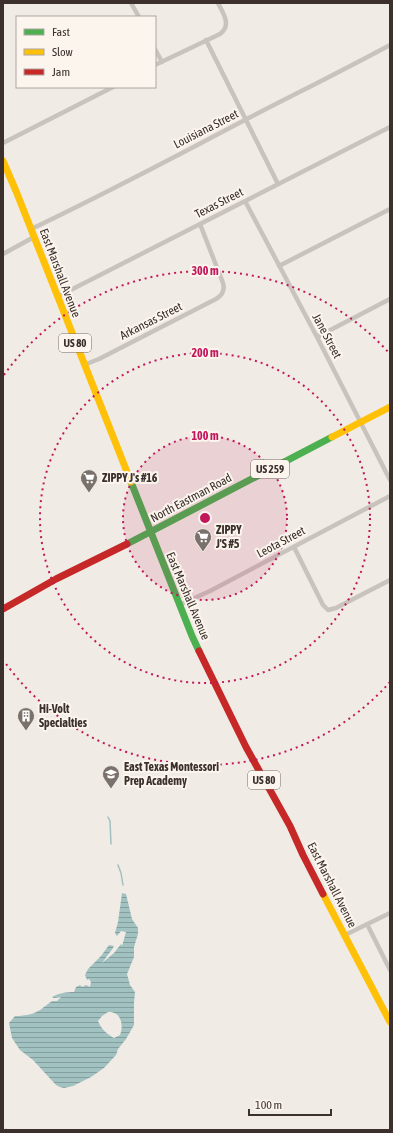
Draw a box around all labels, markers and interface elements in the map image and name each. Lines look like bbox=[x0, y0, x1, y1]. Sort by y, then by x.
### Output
legend bbox=[16, 16, 156, 88]
text: Fast bbox=[52, 25, 70, 39]
text: Slow bbox=[52, 45, 73, 59]
text: Jam bbox=[52, 65, 70, 79]
street label: Louisiana Street bbox=[171, 106, 241, 151]
street label: Texas Street bbox=[192, 185, 246, 221]
street label: East Marshall Avenue bbox=[37, 227, 83, 319]
text: 300 m bbox=[191, 264, 219, 278]
street label: Arkansas Street bbox=[117, 299, 185, 343]
street label: Jane Street bbox=[309, 311, 345, 361]
road number: US 80 bbox=[59, 334, 91, 352]
text: 200 m bbox=[191, 346, 219, 360]
text: 100 m bbox=[191, 429, 219, 443]
road number: US 259 bbox=[251, 460, 289, 478]
supermarket icon: ZIPPY J's #16 bbox=[79, 468, 99, 493]
place label: ZIPPY J's #16 bbox=[102, 471, 158, 485]
street label: North Eastman Road bbox=[148, 471, 234, 525]
centre of rings bbox=[198, 511, 212, 525]
place label: ZIPPY J'S #5 bbox=[215, 523, 242, 551]
street label: Leota Street bbox=[254, 523, 308, 561]
supermarket icon: ZIPPY J'S #5 bbox=[193, 527, 213, 552]
street label: East Marshall Avenue bbox=[163, 550, 213, 642]
place label: Hi-Volt Specialties bbox=[39, 702, 88, 730]
building icon: Hi-Volt Specialties bbox=[16, 706, 36, 731]
place label: East Texas Montessori Prep Academy bbox=[124, 760, 219, 788]
school or university icon: East Texas Montessori Prep Academy bbox=[101, 764, 121, 789]
road number: US 80 bbox=[248, 771, 280, 789]
street label: East Marshall Avenue bbox=[304, 840, 360, 930]
scale bar bbox=[249, 1091, 331, 1117]
text: 100 m bbox=[255, 1098, 282, 1112]

